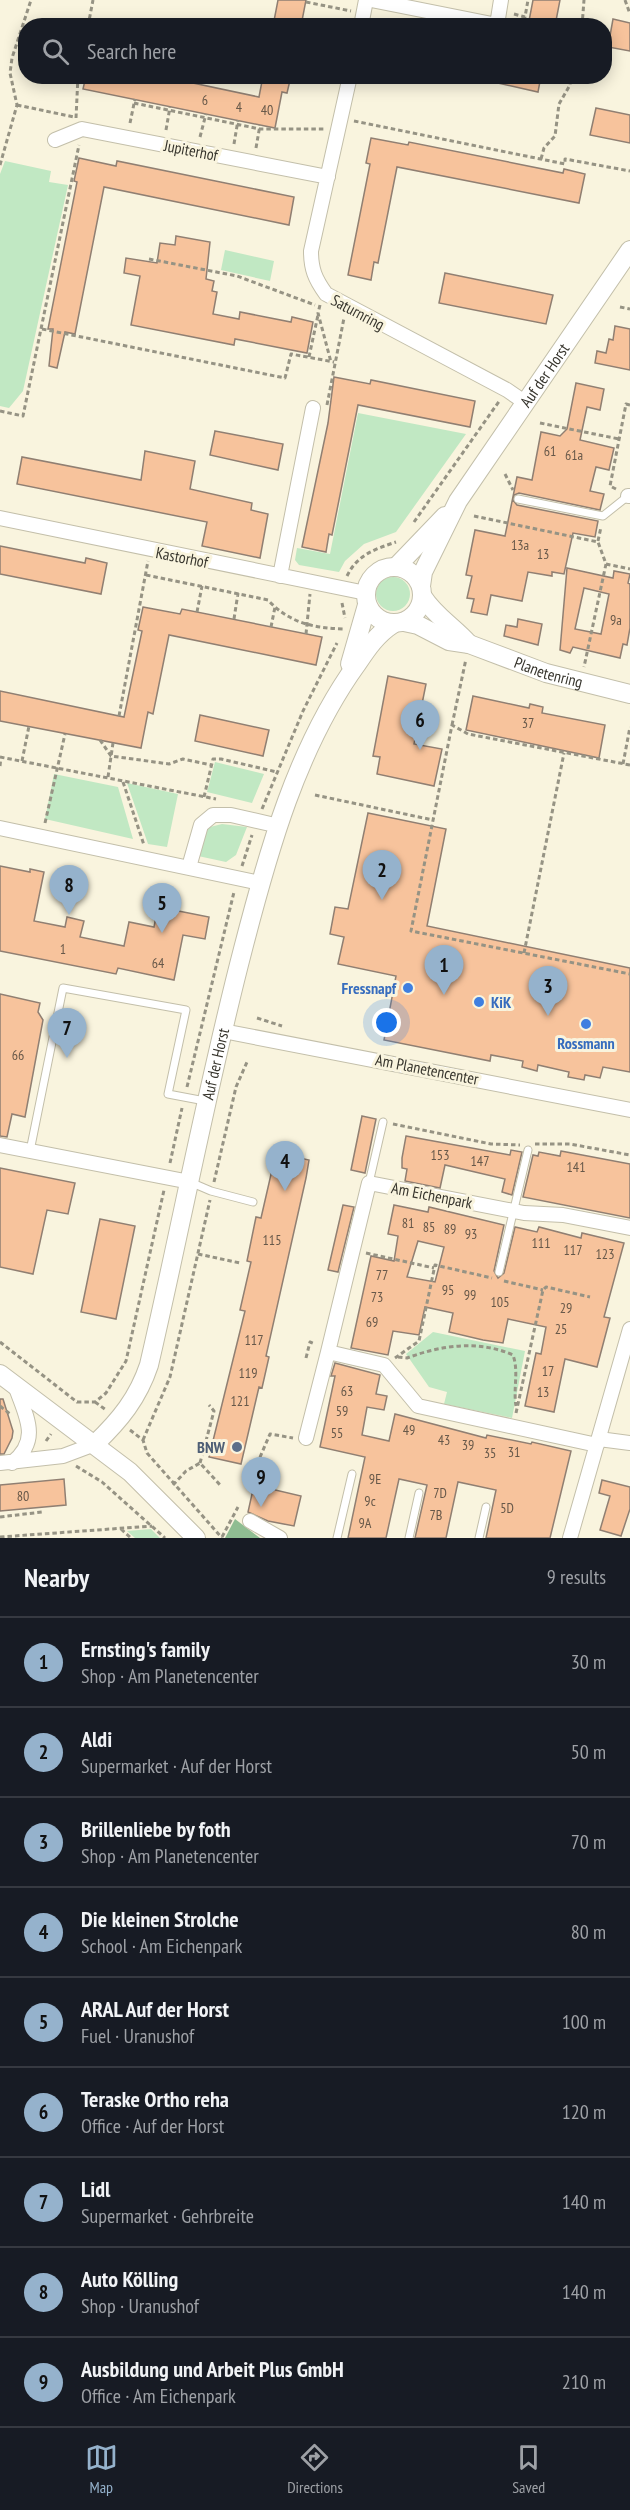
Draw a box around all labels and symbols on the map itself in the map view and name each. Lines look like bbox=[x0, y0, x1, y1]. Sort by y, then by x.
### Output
house number: 6 bbox=[202, 91, 208, 109]
house number: 4 bbox=[236, 98, 243, 116]
house number: 40 bbox=[261, 101, 273, 119]
street label: Jupiterhof bbox=[161, 135, 220, 165]
street label: Saturnring bbox=[328, 290, 388, 334]
street label: Auf der Horst bbox=[515, 339, 574, 411]
house number: 61 bbox=[544, 442, 556, 460]
house number: 61a bbox=[565, 446, 583, 464]
house number: 13a bbox=[511, 536, 529, 554]
street label: Kastorhof bbox=[154, 542, 211, 572]
house number: 13 bbox=[537, 545, 549, 563]
house number: 9a bbox=[610, 611, 622, 629]
street label: Planetenring bbox=[512, 652, 585, 692]
pin: 6 bbox=[400, 700, 440, 750]
house number: 37 bbox=[522, 714, 534, 732]
pin: 2 bbox=[362, 850, 401, 900]
pin: 8 bbox=[50, 866, 88, 915]
pin: 5 bbox=[142, 884, 182, 933]
house number: 1 bbox=[60, 940, 66, 958]
pin: 1 bbox=[424, 946, 464, 995]
house number: 64 bbox=[152, 954, 165, 972]
pin: 3 bbox=[528, 966, 568, 1016]
place label: Fressnapf bbox=[342, 978, 397, 998]
marker: Fressnapf bbox=[401, 981, 415, 995]
place label: KiK bbox=[491, 992, 512, 1012]
marker: KiK bbox=[472, 995, 486, 1009]
pin: 7 bbox=[48, 1008, 86, 1058]
your location bbox=[372, 1008, 401, 1037]
marker: Rossmann bbox=[579, 1017, 593, 1031]
street label: Auf der Horst bbox=[197, 1025, 233, 1102]
place label: Rossmann bbox=[557, 1033, 615, 1053]
house number: 66 bbox=[12, 1046, 24, 1064]
street label: Am Planetencenter bbox=[374, 1049, 481, 1089]
pin: 4 bbox=[266, 1142, 304, 1191]
house number: 153 bbox=[431, 1146, 449, 1164]
house number: 147 bbox=[471, 1152, 489, 1170]
house number: 141 bbox=[567, 1158, 585, 1176]
street label: Am Eichenpark bbox=[390, 1177, 475, 1213]
house number: 81 bbox=[402, 1214, 414, 1232]
house number: 85 bbox=[423, 1218, 435, 1236]
house number: 89 bbox=[444, 1220, 456, 1238]
house number: 93 bbox=[465, 1225, 477, 1243]
house number: 115 bbox=[263, 1231, 281, 1249]
house number: 111 bbox=[532, 1234, 550, 1252]
house number: 117 bbox=[564, 1241, 582, 1259]
house number: 123 bbox=[596, 1245, 614, 1263]
house number: 77 bbox=[376, 1266, 388, 1284]
house number: 95 bbox=[442, 1281, 454, 1299]
house number: 99 bbox=[464, 1286, 476, 1304]
house number: 73 bbox=[371, 1288, 383, 1306]
house number: 105 bbox=[491, 1293, 509, 1311]
house number: 29 bbox=[560, 1299, 572, 1317]
house number: 69 bbox=[366, 1313, 378, 1331]
house number: 25 bbox=[555, 1320, 567, 1338]
house number: 117 bbox=[245, 1331, 263, 1349]
house number: 17 bbox=[542, 1362, 554, 1380]
house number: 119 bbox=[239, 1364, 257, 1382]
house number: 63 bbox=[341, 1382, 353, 1400]
house number: 13 bbox=[537, 1383, 549, 1401]
house number: 121 bbox=[231, 1392, 249, 1410]
house number: 59 bbox=[336, 1402, 348, 1420]
house number: 49 bbox=[403, 1421, 415, 1439]
house number: 55 bbox=[331, 1424, 343, 1442]
house number: 43 bbox=[438, 1431, 450, 1449]
house number: 39 bbox=[462, 1436, 474, 1454]
place label: BNW bbox=[197, 1437, 226, 1457]
marker: BNW bbox=[230, 1440, 244, 1454]
house number: 31 bbox=[508, 1443, 520, 1461]
house number: 35 bbox=[484, 1444, 496, 1462]
pin: 9 bbox=[242, 1458, 280, 1507]
house number: 9E bbox=[369, 1470, 381, 1488]
house number: 7D bbox=[433, 1484, 447, 1502]
house number: 80 bbox=[17, 1487, 29, 1505]
house number: 9c bbox=[364, 1492, 376, 1510]
house number: 5D bbox=[500, 1499, 514, 1517]
house number: 7B bbox=[430, 1506, 442, 1524]
house number: 9A bbox=[359, 1514, 372, 1532]

